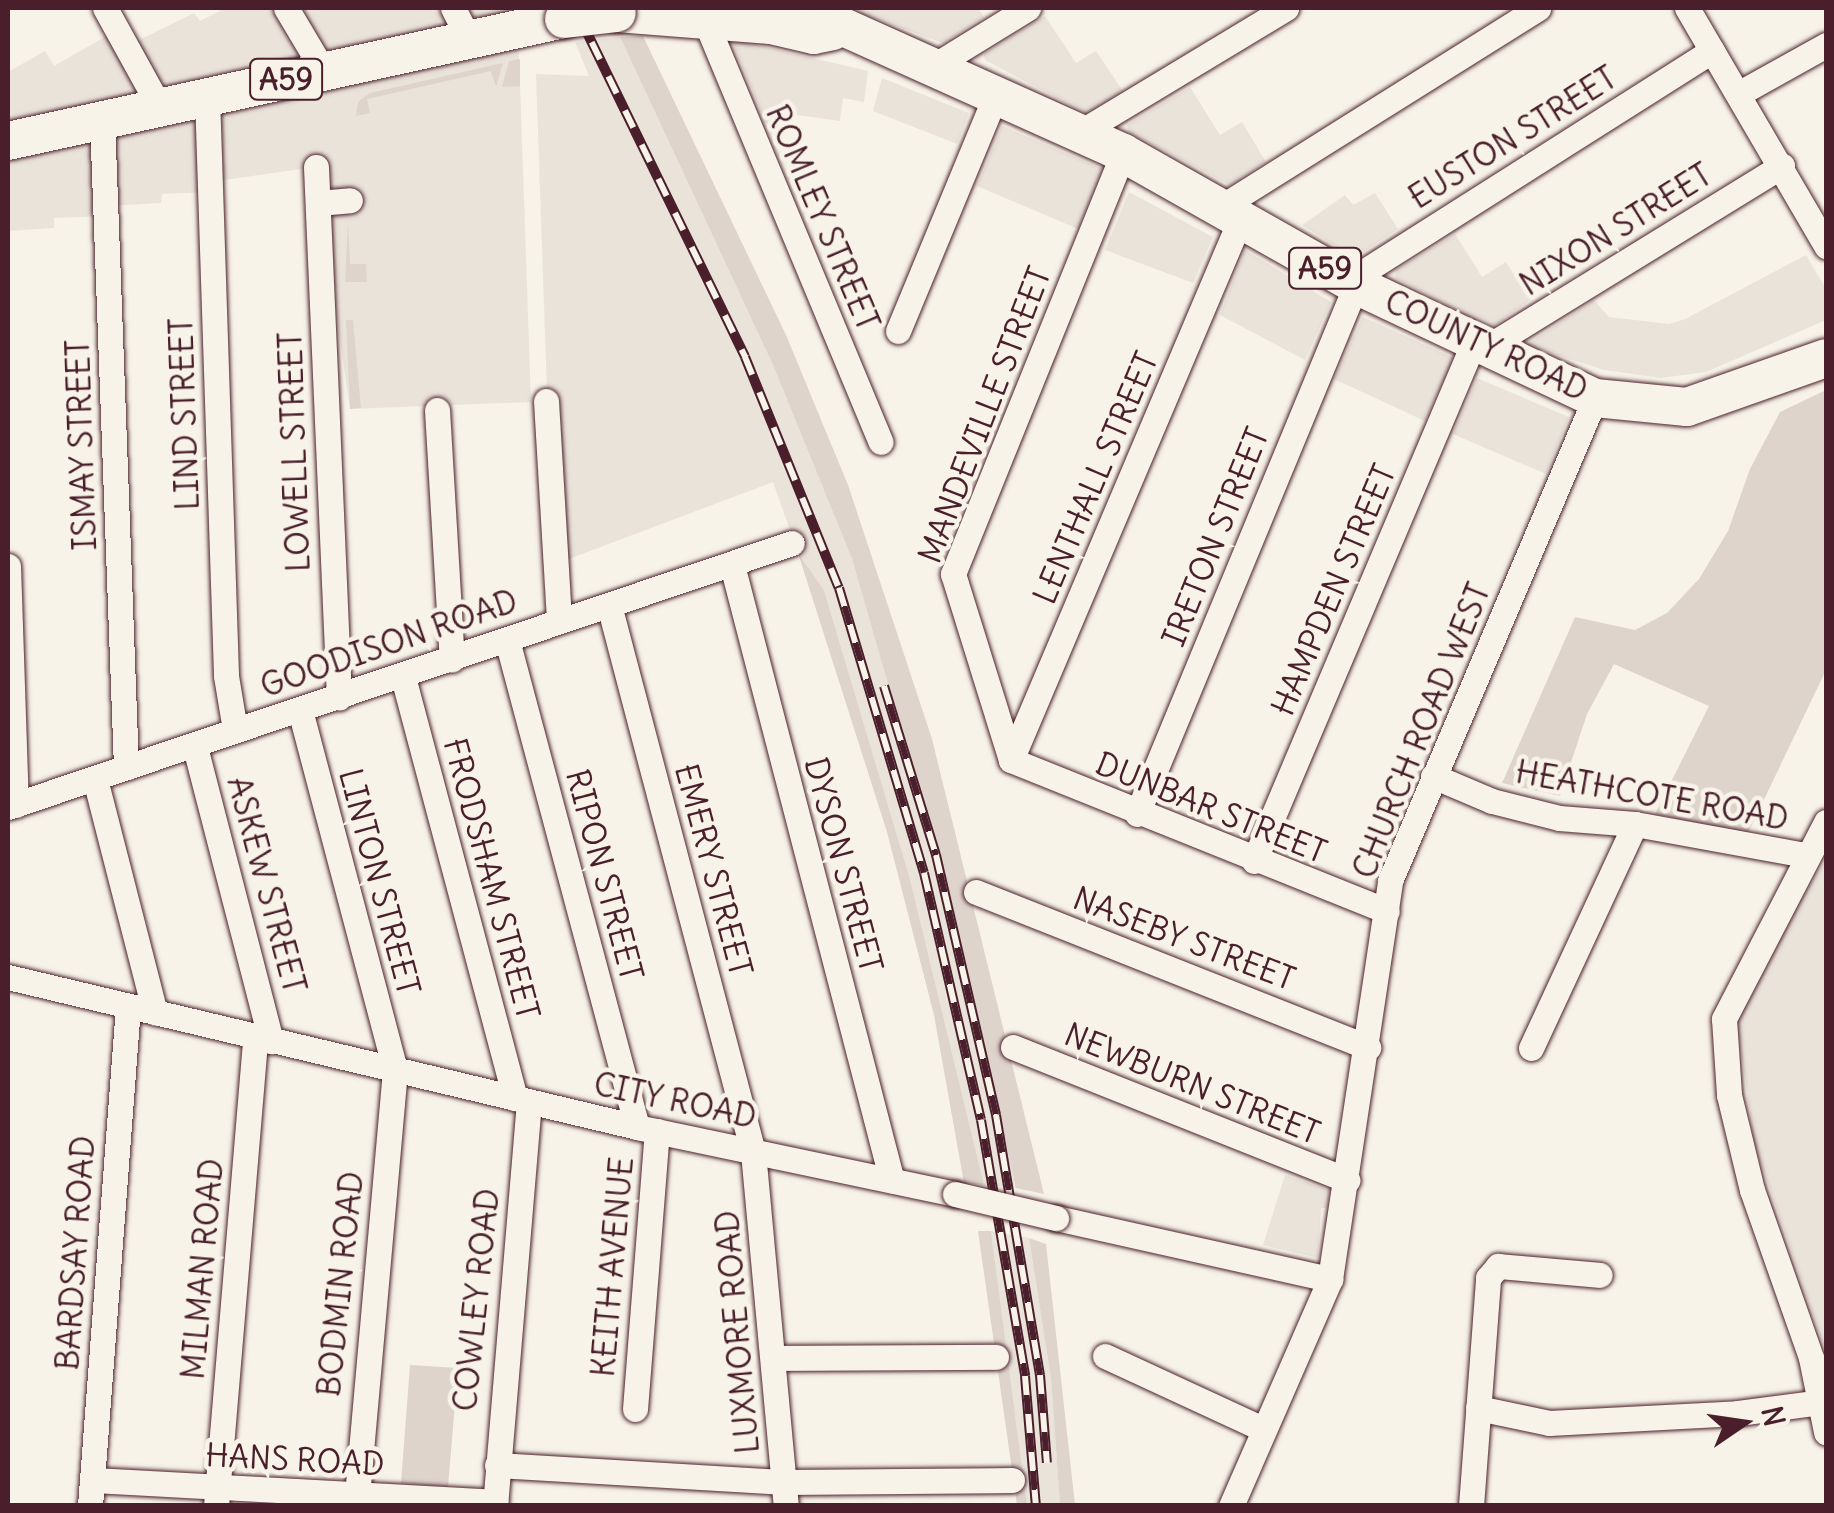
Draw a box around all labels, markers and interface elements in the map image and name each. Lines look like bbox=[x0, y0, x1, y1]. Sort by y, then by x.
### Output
road number: A59 bbox=[248, 54, 324, 104]
street label: EUSTON STREET bbox=[1402, 59, 1624, 217]
street label: ROMLEY STREET bbox=[757, 99, 887, 337]
street label: NIXON STREET bbox=[1513, 156, 1719, 304]
road number: A59 bbox=[1288, 243, 1362, 293]
street label: MANDEVILLE STREET bbox=[911, 261, 1059, 569]
street label: COUNTY ROAD bbox=[1378, 282, 1594, 410]
street label: LIND STREET bbox=[162, 317, 208, 511]
street label: LOWELL STREET bbox=[272, 331, 318, 573]
street label: ISMAY STREET bbox=[59, 339, 105, 551]
street label: LENTHALL STREET bbox=[1026, 346, 1166, 610]
street label: IRETON STREET bbox=[1155, 422, 1277, 652]
street label: HAMPDEN STREET bbox=[1264, 459, 1404, 721]
street label: CHURCH ROAD WEST bbox=[1345, 578, 1499, 884]
street label: GOODISON ROAD bbox=[256, 582, 522, 706]
street label: FRODSHAM STREET bbox=[435, 734, 547, 1024]
street label: DUNBAR STREET bbox=[1090, 744, 1332, 872]
street label: DYSON STREET bbox=[796, 753, 890, 977]
street label: HEATHCOTE ROAD bbox=[1513, 753, 1791, 839]
street label: EMERY STREET bbox=[666, 760, 760, 980]
street label: LINTON STREET bbox=[330, 765, 428, 999]
street label: RIPON STREET bbox=[557, 765, 651, 985]
street label: ASKEW STREET bbox=[219, 773, 313, 997]
street label: NASEBY STREET bbox=[1068, 879, 1300, 999]
street label: NEWBURN STREET bbox=[1059, 1015, 1325, 1153]
street label: CITY ROAD bbox=[590, 1065, 760, 1137]
street label: BARDSAY ROAD bbox=[49, 1134, 103, 1372]
street label: KEITH AVENUE bbox=[584, 1155, 642, 1379]
street label: MILMAN ROAD bbox=[174, 1157, 232, 1381]
street label: BODMIN ROAD bbox=[310, 1169, 372, 1399]
street label: COWLEY ROAD bbox=[446, 1187, 508, 1413]
street label: LUXMORE ROAD bbox=[708, 1209, 768, 1455]
north arrow bbox=[1694, 1373, 1794, 1473]
text: N bbox=[1754, 1403, 1793, 1430]
street label: HANS ROAD bbox=[205, 1436, 385, 1484]

